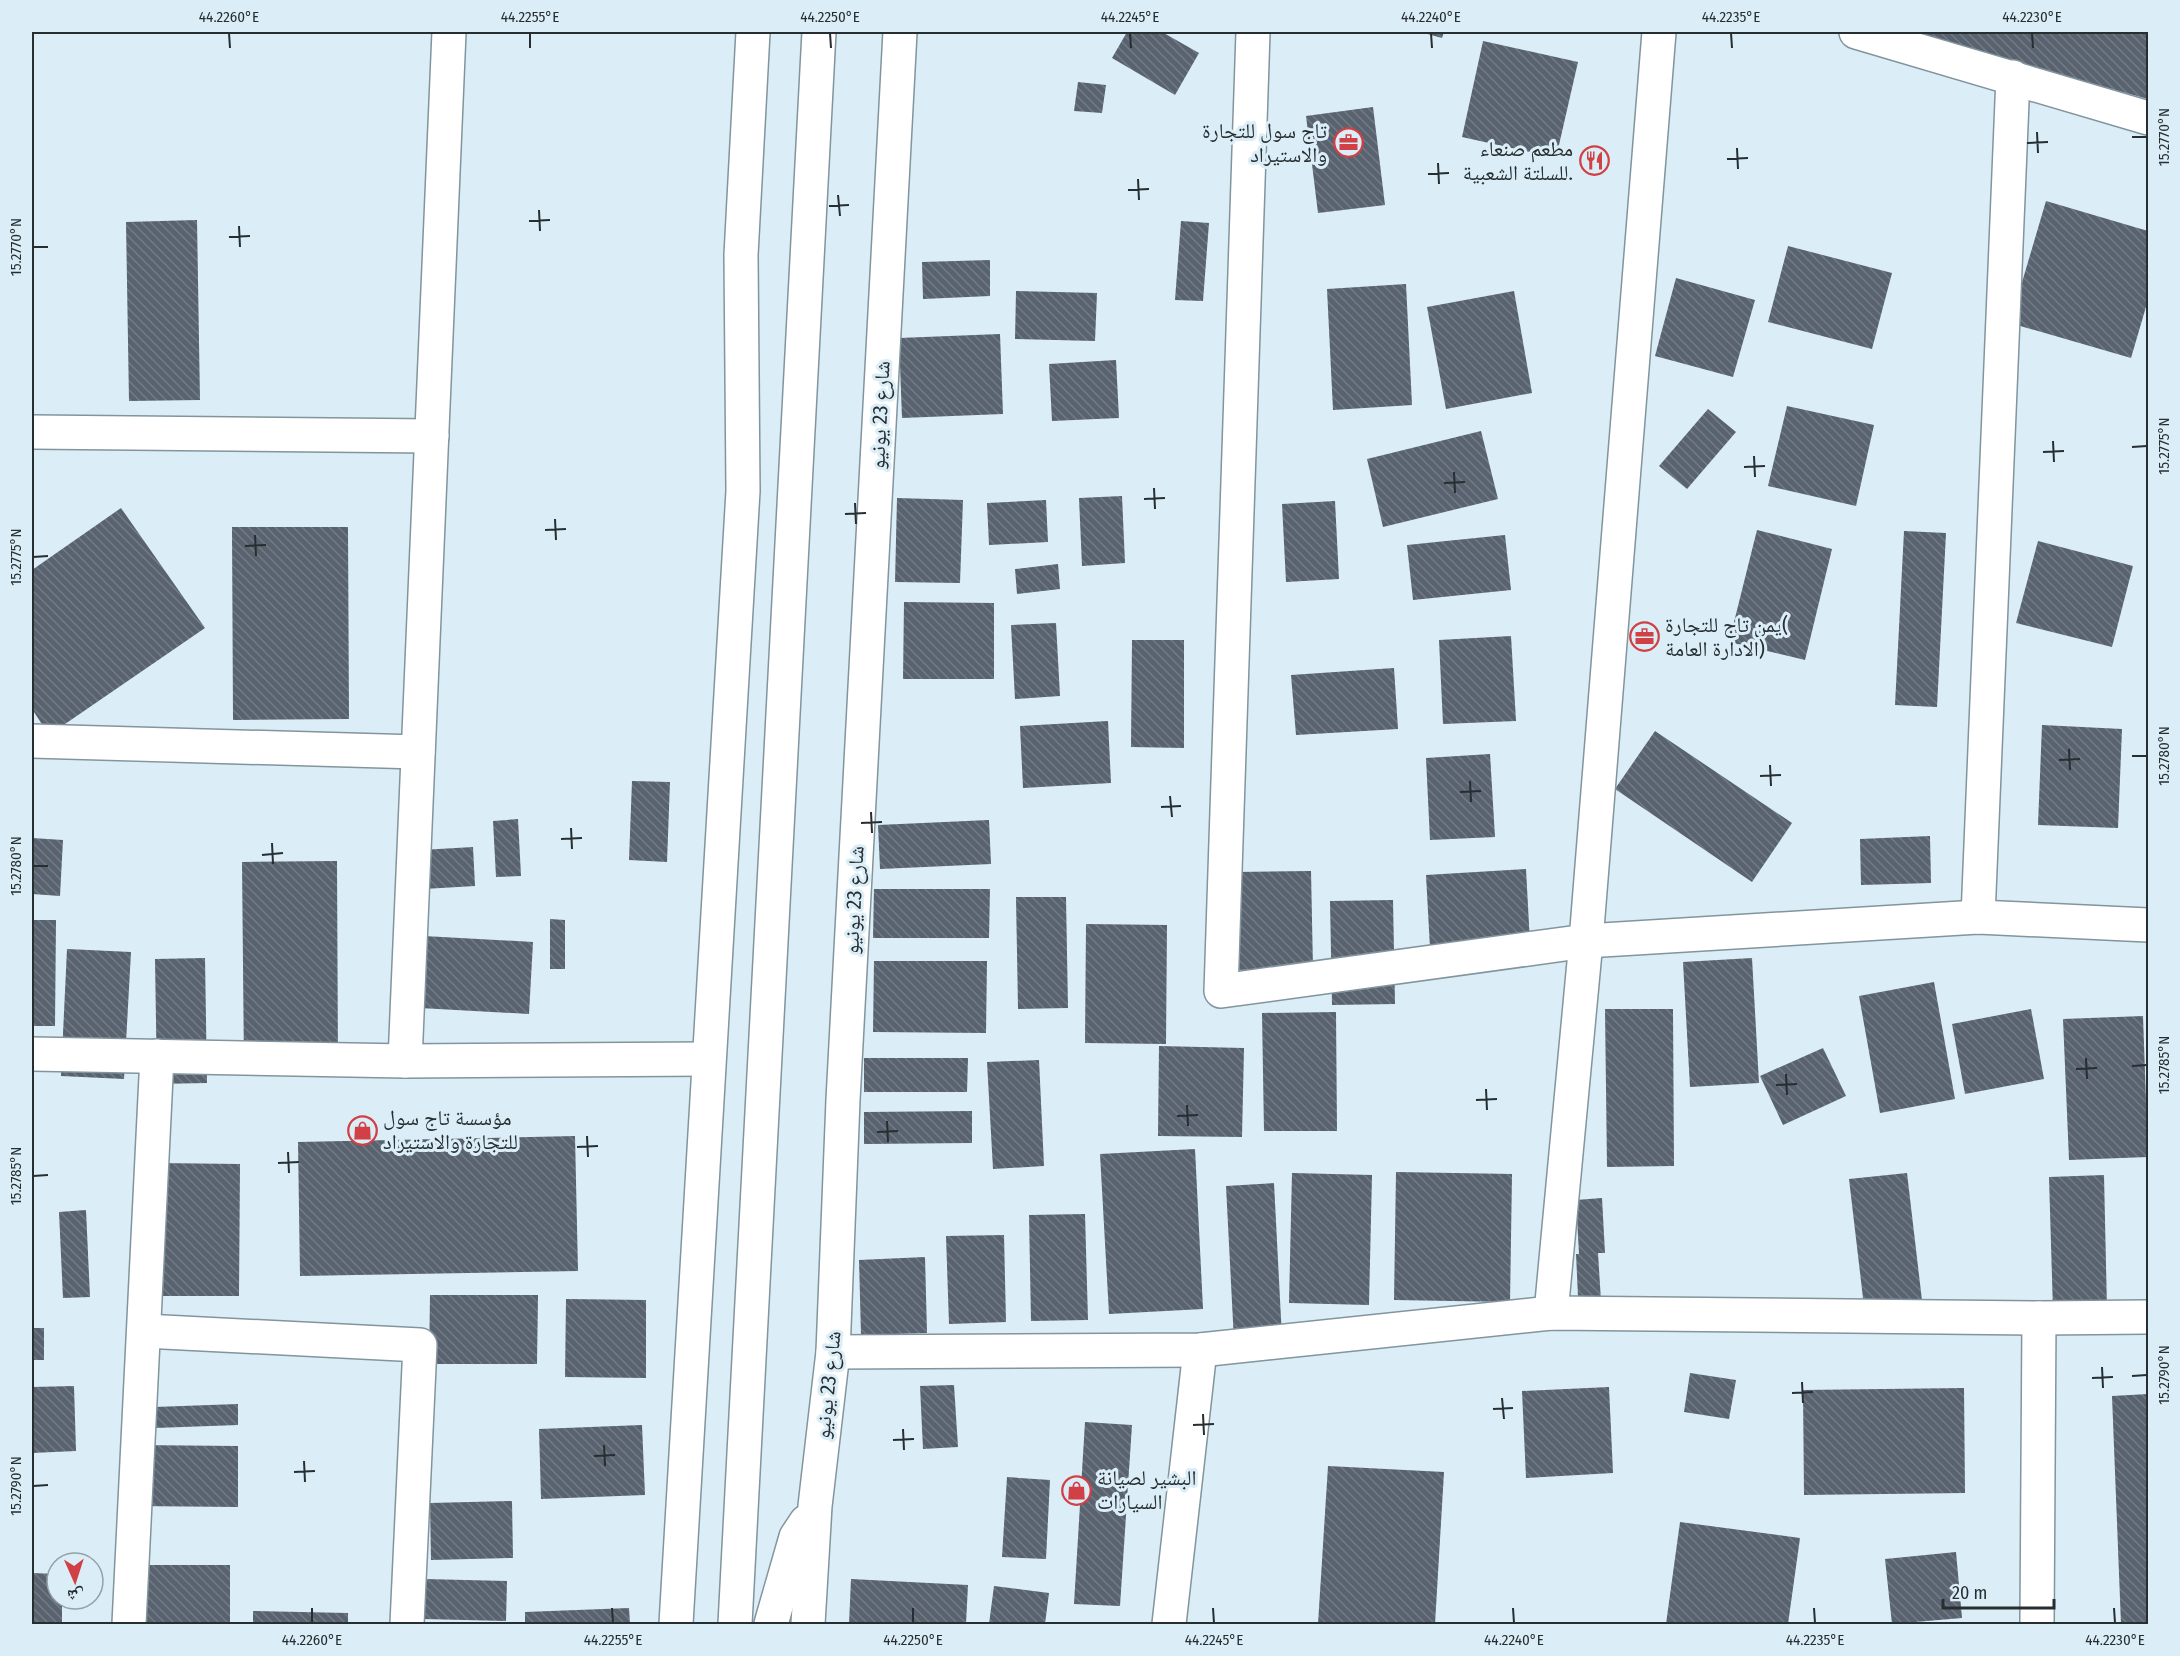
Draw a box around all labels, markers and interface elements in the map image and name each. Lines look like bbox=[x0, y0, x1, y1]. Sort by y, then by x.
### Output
text: 44.2260°E bbox=[199, 8, 259, 26]
text: 44.2255°E bbox=[501, 8, 559, 26]
text: 44.2250°E bbox=[800, 8, 860, 26]
text: 44.2245°E bbox=[1101, 8, 1159, 26]
text: 44.2240°E bbox=[1401, 8, 1461, 26]
text: 44.2235°E bbox=[1702, 8, 1760, 26]
text: 44.2230°E bbox=[2002, 8, 2062, 26]
text: 15.2770°N bbox=[2155, 108, 2173, 166]
place label: تاج سول للتجارة والاستيراد bbox=[1202, 118, 1327, 168]
office icon: تاج سول للتجارة والاستيراد bbox=[1332, 127, 1364, 159]
place label: مطعم صنعاء للسلتة الشعبية. bbox=[1463, 136, 1573, 186]
restaurant icon: مطعم صنعاء للسلتة الشعبية. bbox=[1578, 145, 1610, 177]
text: 15.2770°N bbox=[7, 218, 25, 276]
street label: شارع 23 يونيو bbox=[864, 360, 896, 470]
text: 15.2775°N bbox=[2155, 417, 2173, 475]
text: 15.2775°N bbox=[7, 528, 25, 586]
place label: يمن تاج للتجارة( الادارة العامة) bbox=[1665, 612, 1788, 662]
office icon: يمن تاج للتجارة( الادارة العامة) bbox=[1628, 621, 1660, 653]
text: 15.2780°N bbox=[2155, 726, 2173, 786]
text: 15.2780°N bbox=[7, 836, 25, 896]
street label: شارع 23 يونيو bbox=[838, 845, 870, 955]
text: 15.2785°N bbox=[2155, 1036, 2173, 1094]
place label: مؤسسة تاج سول للتجارة والاستيراد bbox=[383, 1105, 518, 1155]
shop icon: مؤسسة تاج سول للتجارة والاستيراد bbox=[346, 1114, 378, 1146]
text: 15.2785°N bbox=[7, 1147, 25, 1205]
street label: شارع 23 يونيو bbox=[809, 1330, 847, 1440]
text: 15.2790°N bbox=[2155, 1345, 2173, 1405]
text: 15.2790°N bbox=[7, 1456, 25, 1516]
place label: البشير لصيانة السيارات bbox=[1097, 1465, 1196, 1515]
shop icon: البشير لصيانة السيارات bbox=[1060, 1474, 1092, 1506]
north arrow bbox=[45, 1551, 105, 1611]
scale bar bbox=[1943, 1572, 2054, 1610]
text: 20 m bbox=[1952, 1582, 1987, 1604]
text: ش bbox=[67, 1586, 85, 1605]
text: 44.2260°E bbox=[282, 1631, 342, 1649]
text: 44.2255°E bbox=[584, 1631, 642, 1649]
text: 44.2250°E bbox=[883, 1631, 943, 1649]
text: 44.2245°E bbox=[1185, 1631, 1243, 1649]
text: 44.2240°E bbox=[1484, 1631, 1544, 1649]
text: 44.2235°E bbox=[1786, 1631, 1844, 1649]
text: 44.2230°E bbox=[2085, 1631, 2145, 1649]

